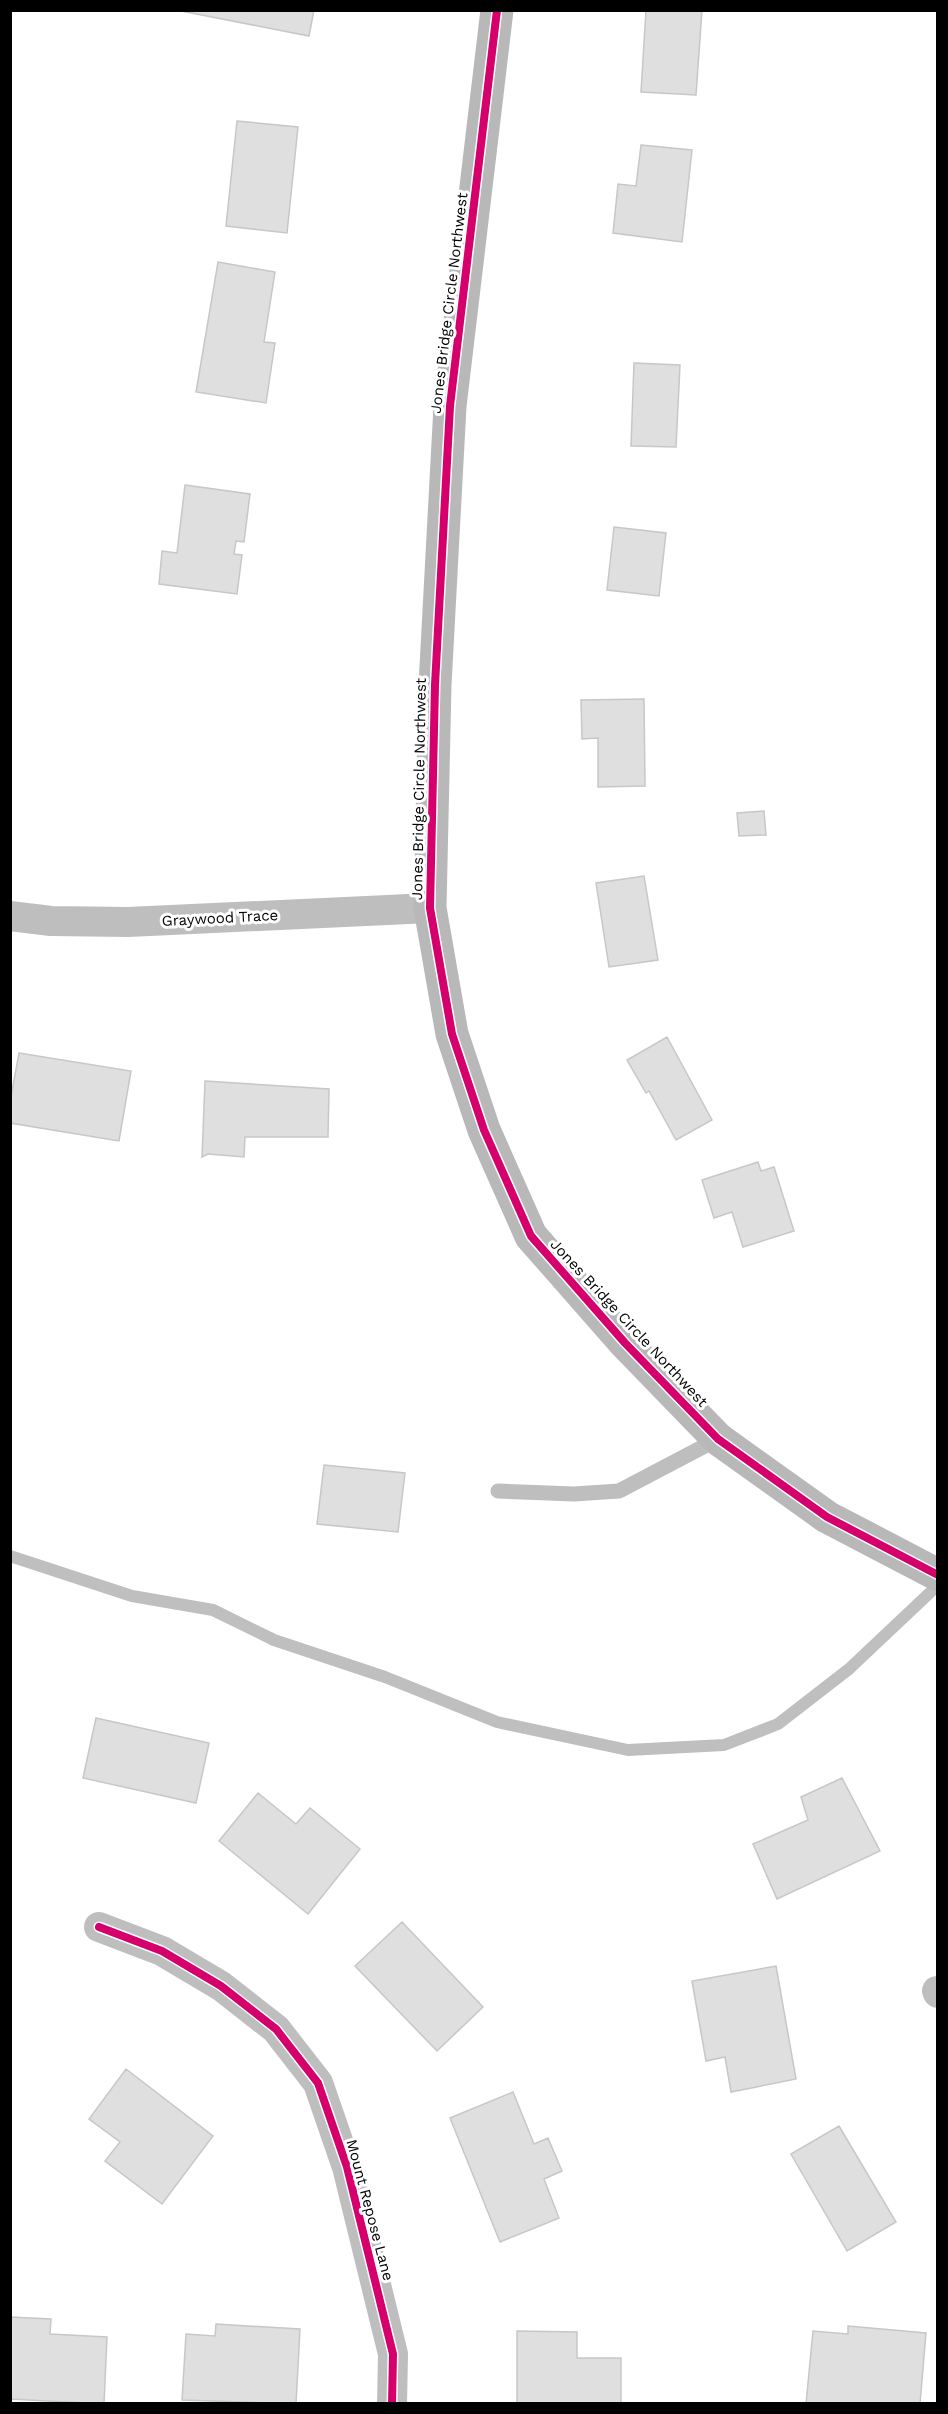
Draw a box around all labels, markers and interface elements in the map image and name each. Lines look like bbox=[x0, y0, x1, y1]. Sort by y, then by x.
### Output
street label: Jones Bridge Circle Northwest bbox=[427, 191, 472, 415]
street label: Jones Bridge Circle Northwest bbox=[408, 677, 430, 900]
street label: Graywood Trace bbox=[161, 906, 279, 930]
street label: Jones Bridge Circle Northwest bbox=[547, 1236, 712, 1411]
street label: Mount Repose Lane bbox=[342, 2137, 398, 2283]

